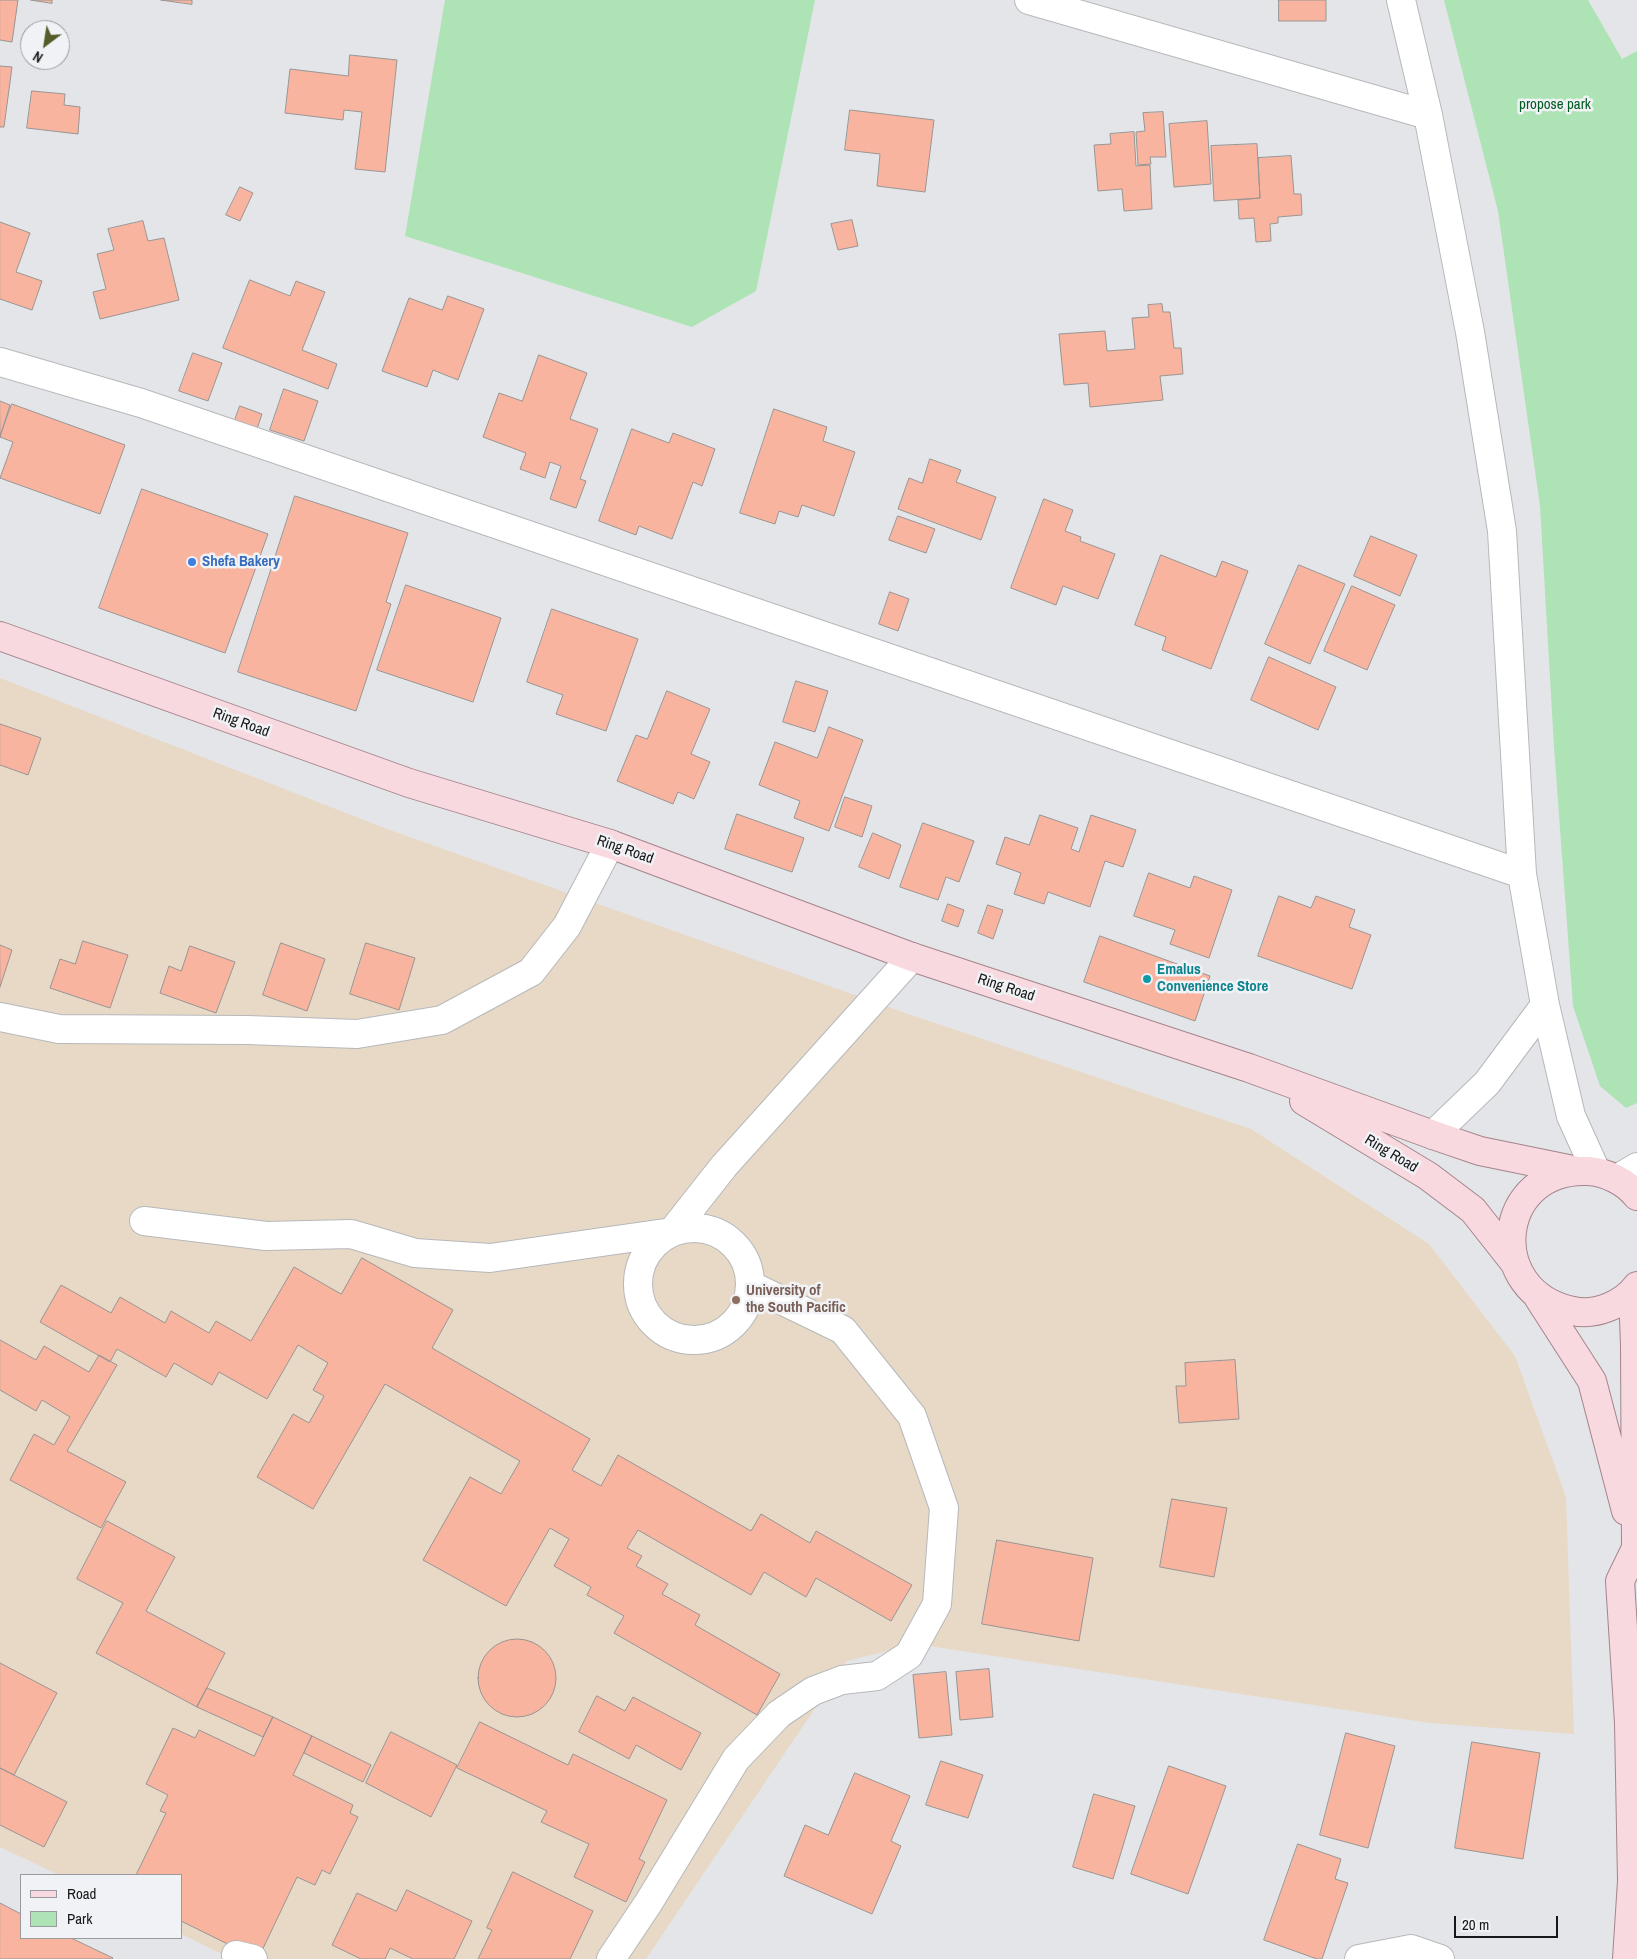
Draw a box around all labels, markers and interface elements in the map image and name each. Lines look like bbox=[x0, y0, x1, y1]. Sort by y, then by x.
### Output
north arrow bbox=[20, 20, 70, 70]
text: N bbox=[30, 47, 46, 67]
park label: propose park bbox=[1519, 96, 1591, 114]
place label: Shefa Bakery bbox=[202, 553, 280, 571]
marker: Shefa Bakery bbox=[186, 556, 198, 568]
street label: Ring Road bbox=[210, 704, 272, 742]
street label: Ring Road bbox=[594, 832, 656, 868]
place label: Emalus Convenience Store bbox=[1157, 961, 1268, 996]
street label: Ring Road bbox=[975, 970, 1037, 1006]
marker: Emalus Convenience Store bbox=[1141, 973, 1153, 985]
street label: Ring Road bbox=[1361, 1131, 1421, 1177]
place label: University of the South Pacific bbox=[746, 1282, 846, 1317]
marker: University of the South Pacific bbox=[730, 1294, 742, 1306]
legend bbox=[20, 1874, 182, 1939]
text: Road bbox=[67, 1883, 96, 1904]
scale bar bbox=[1457, 1906, 1561, 1938]
text: Park bbox=[67, 1908, 92, 1929]
text: 20 m bbox=[1462, 1914, 1489, 1935]

